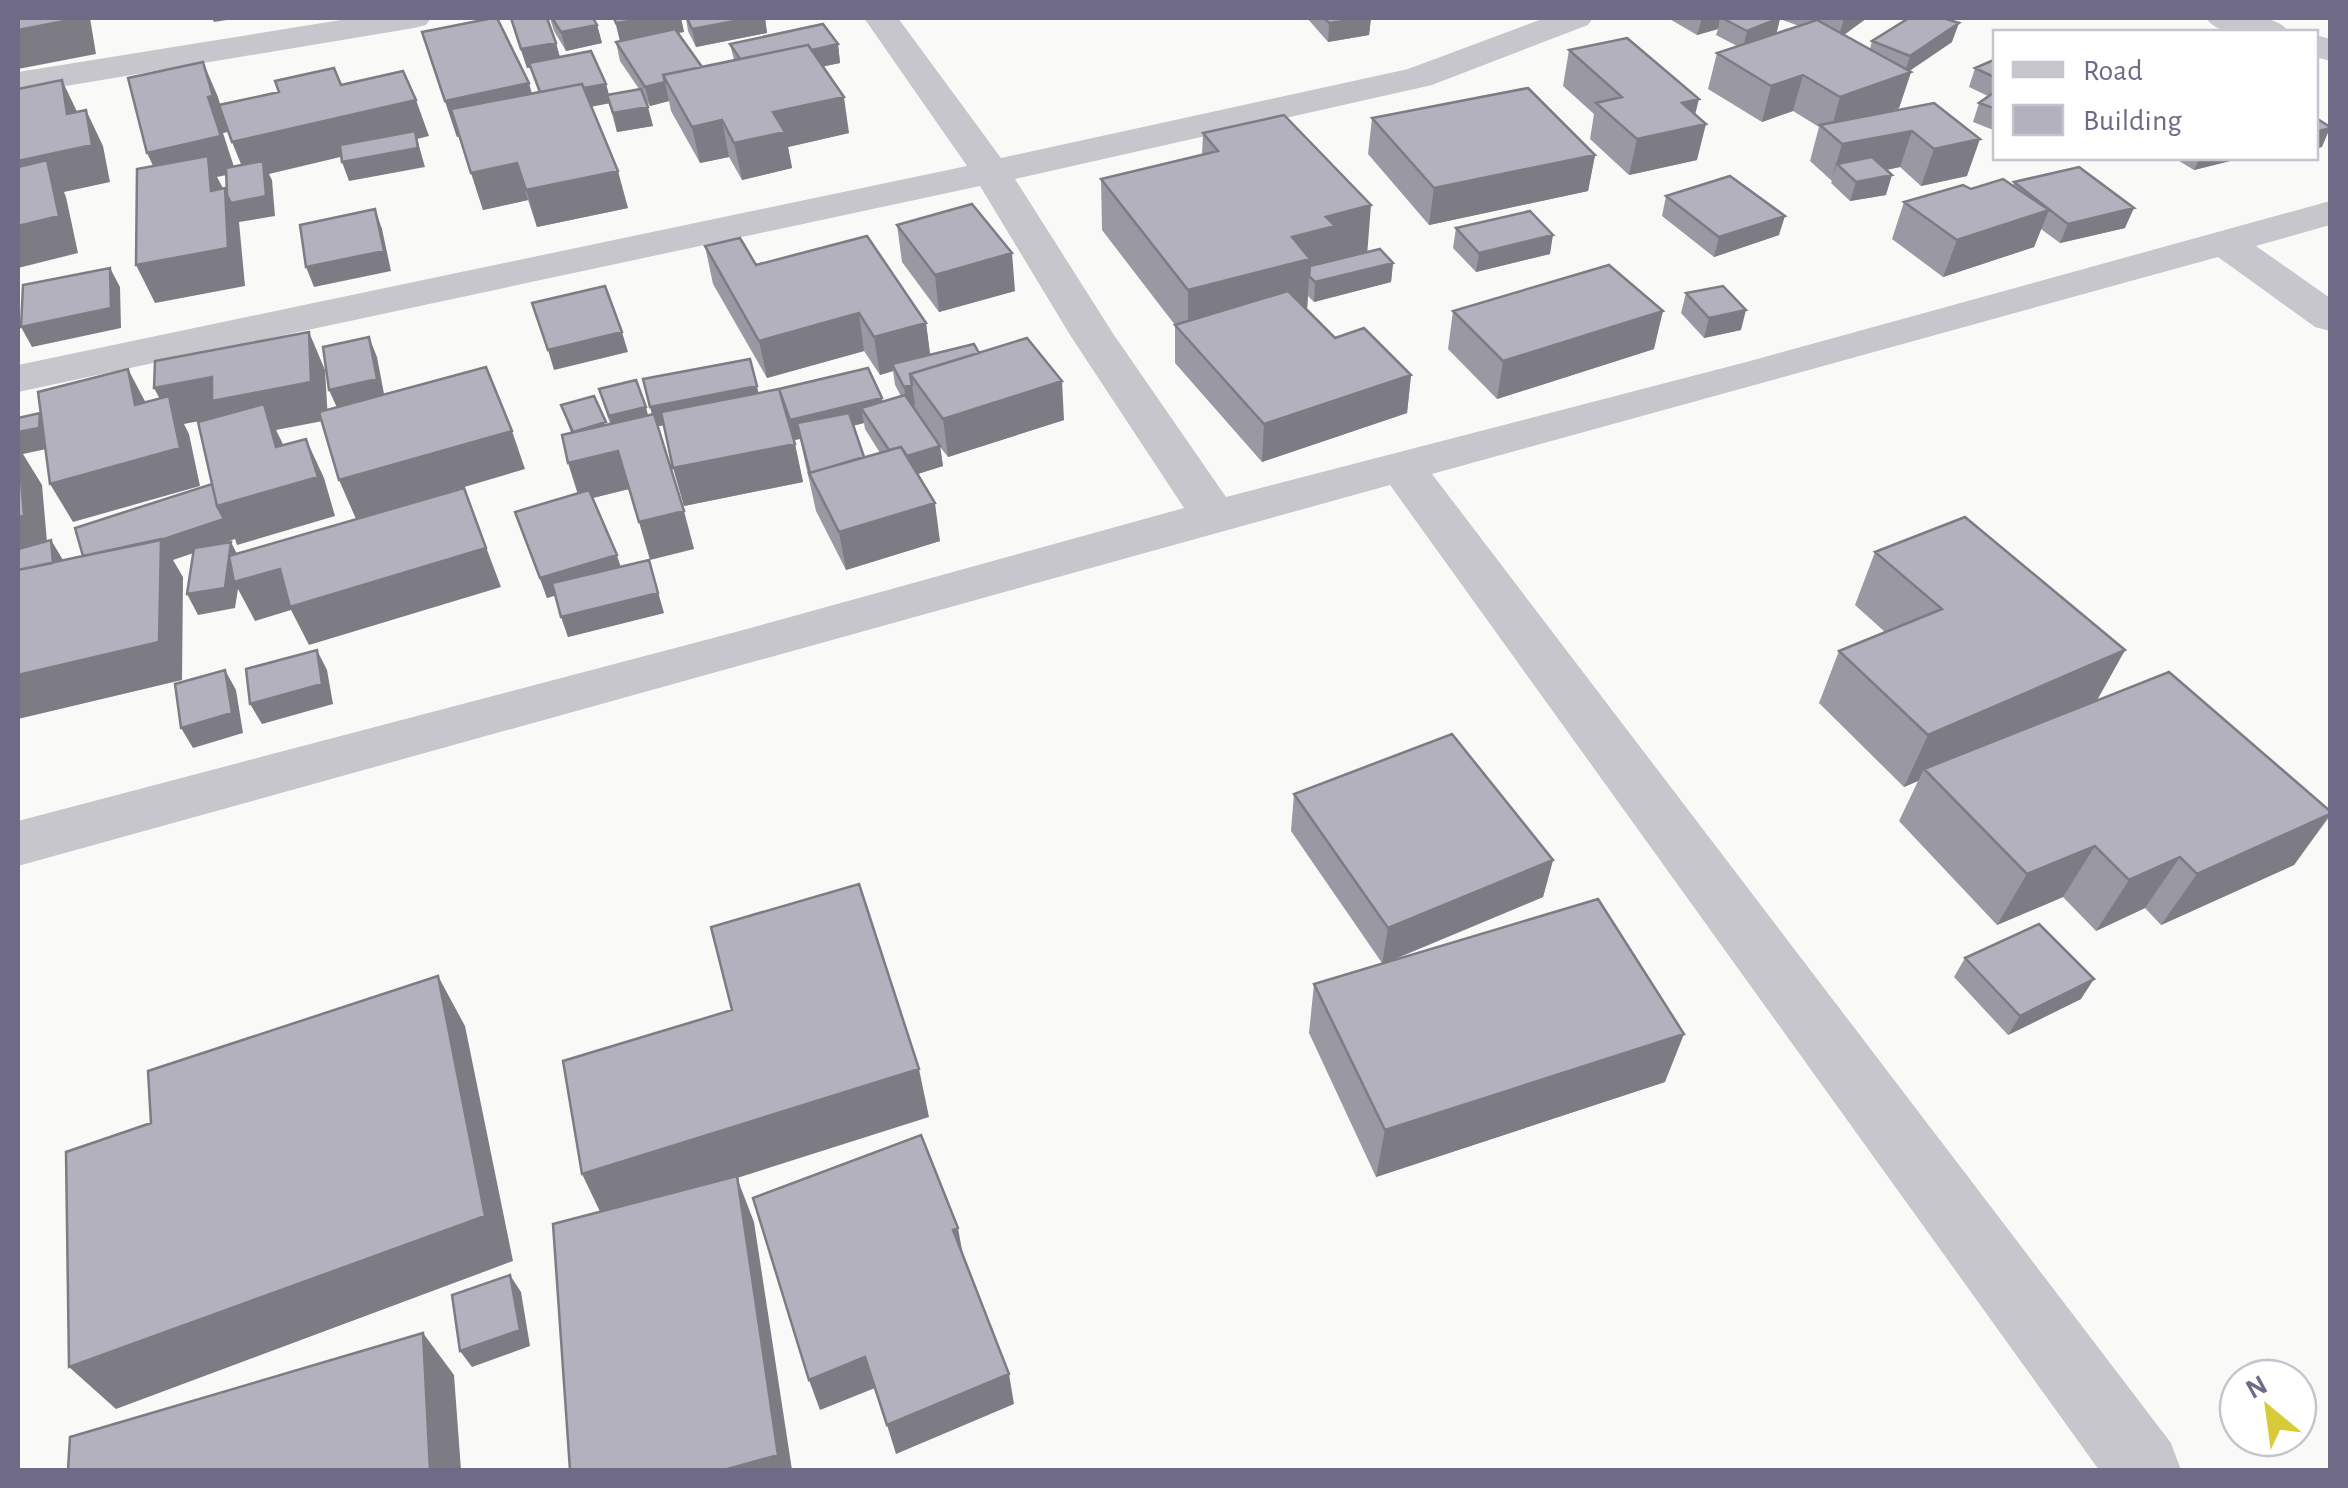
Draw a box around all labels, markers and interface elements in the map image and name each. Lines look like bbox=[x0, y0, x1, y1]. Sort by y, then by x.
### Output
legend bbox=[1993, 30, 2318, 160]
text: Road bbox=[2083, 56, 2143, 86]
text: Building bbox=[2083, 106, 2182, 136]
north arrow bbox=[2218, 1358, 2318, 1458]
text: N bbox=[2242, 1371, 2272, 1405]

